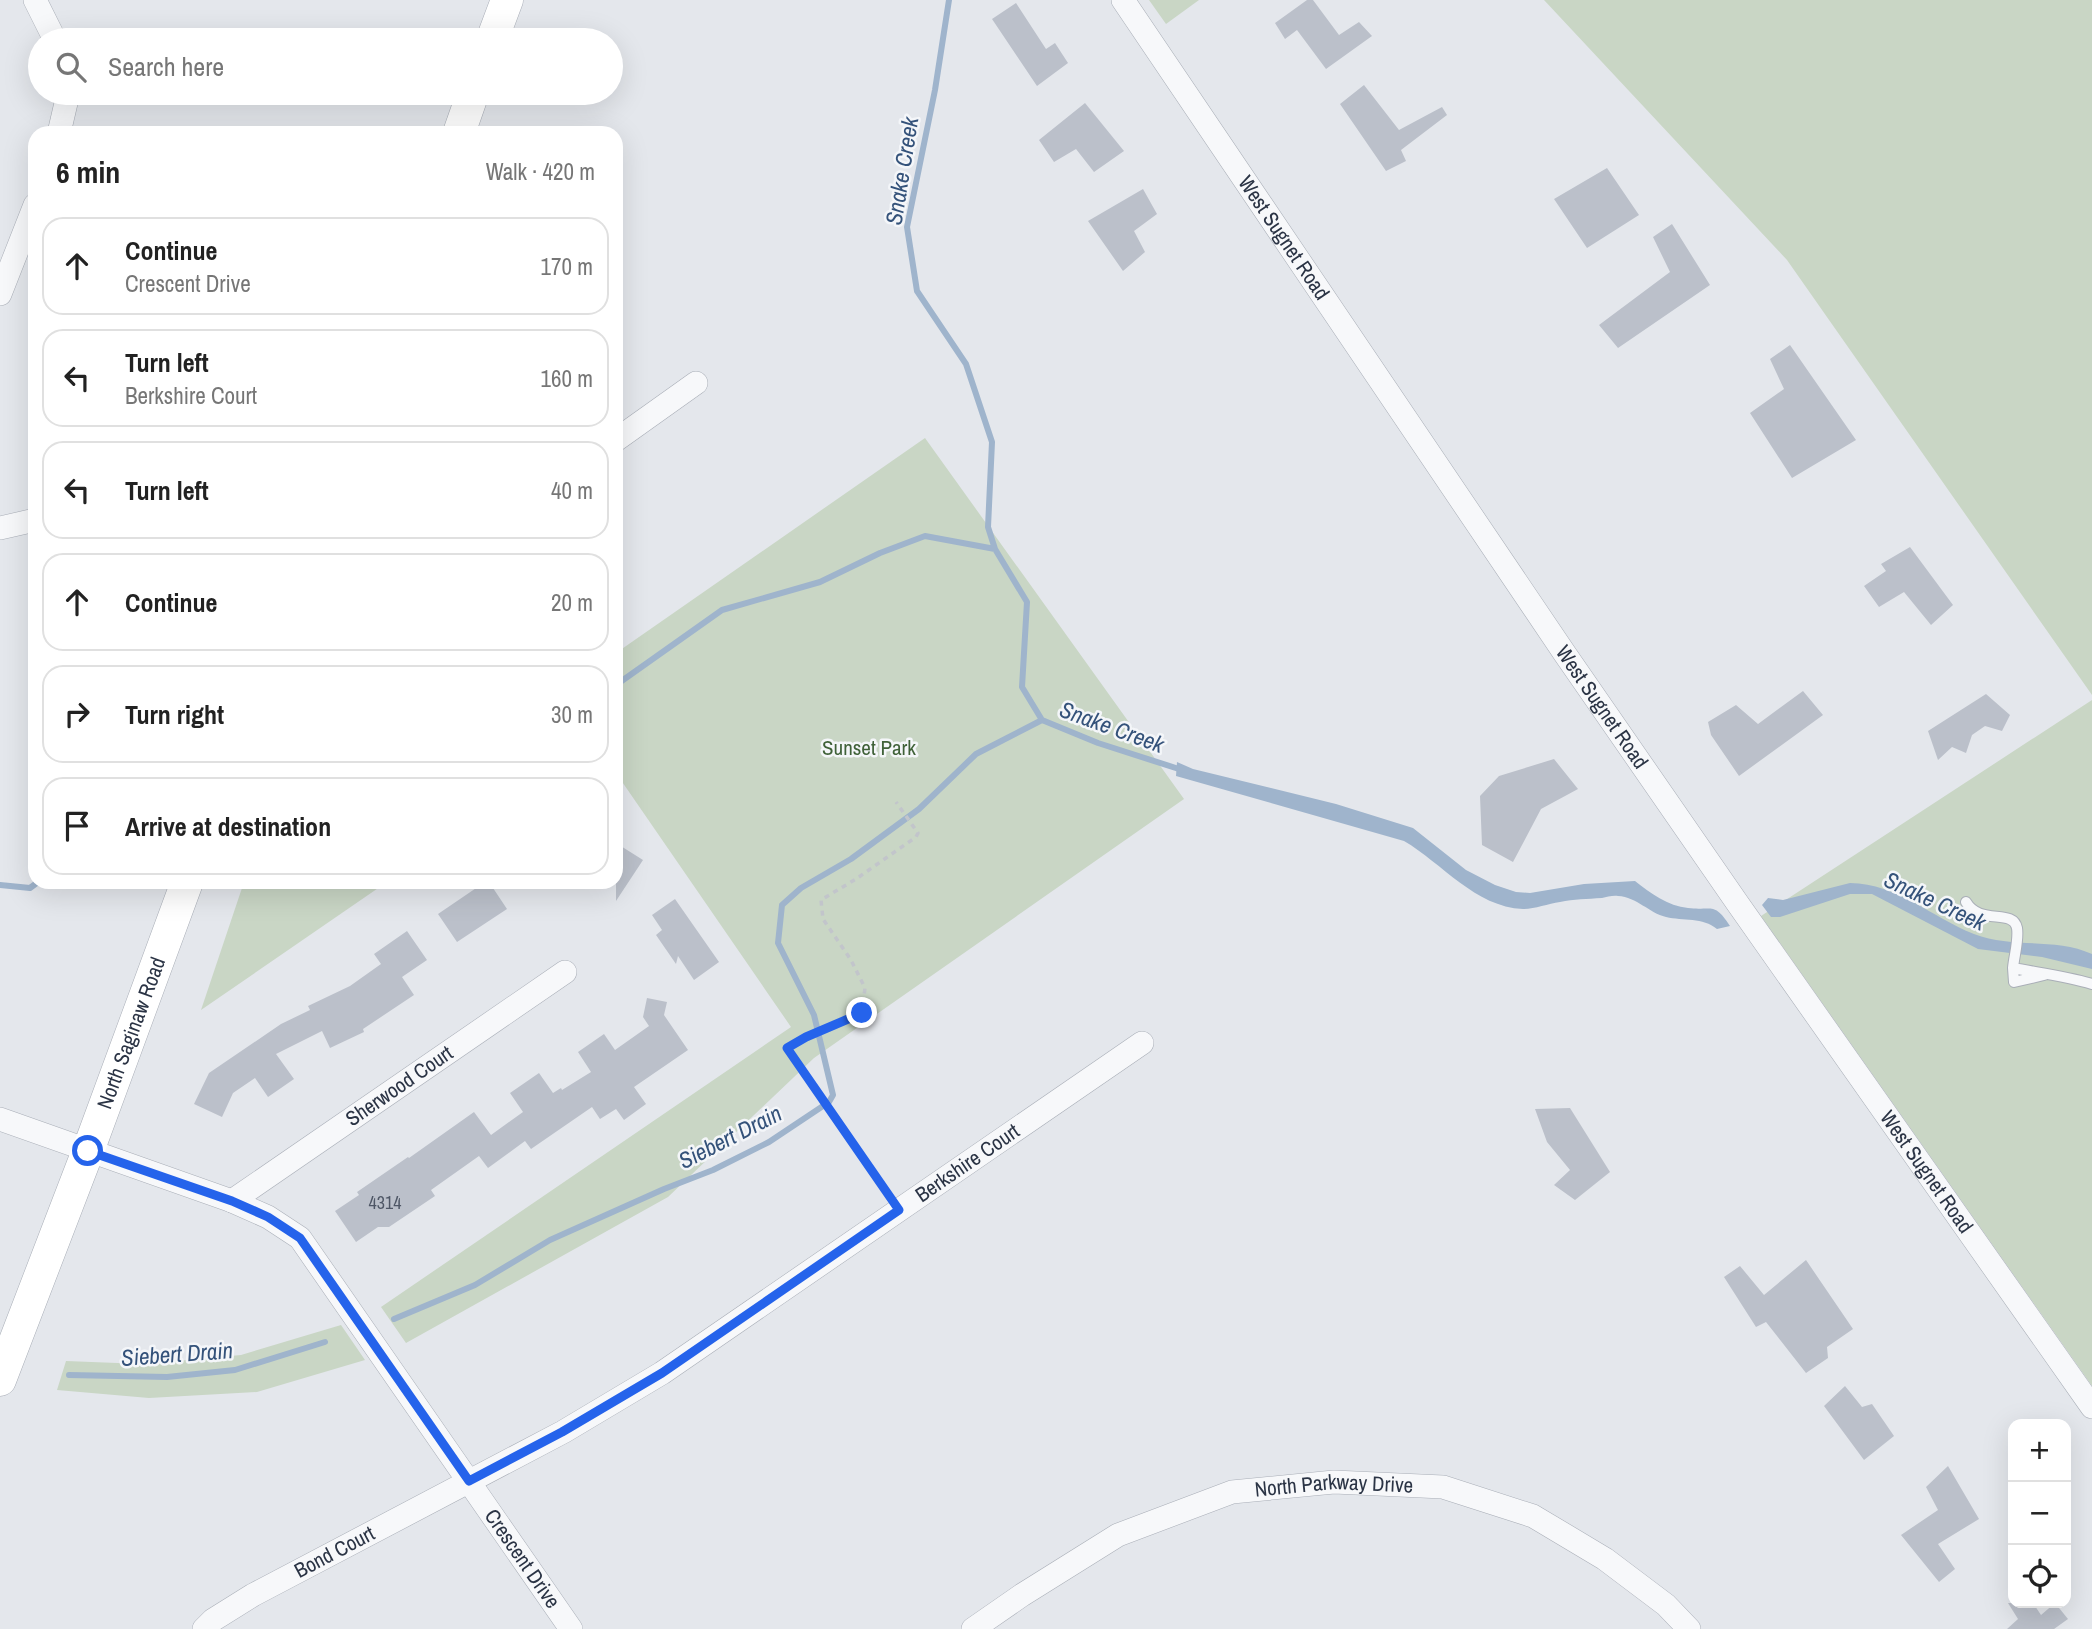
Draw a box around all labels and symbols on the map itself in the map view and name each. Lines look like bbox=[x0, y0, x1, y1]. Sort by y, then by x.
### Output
water label: Snake Creek bbox=[878, 113, 926, 227]
street label: West Sugnet Road bbox=[1232, 170, 1337, 305]
street label: West Sugnet Road bbox=[1549, 639, 1655, 774]
water label: Snake Creek bbox=[1056, 693, 1170, 760]
park label: Sunset Park bbox=[822, 733, 916, 762]
water label: Snake Creek bbox=[1879, 863, 1993, 938]
street label: North Saginaw Road bbox=[90, 953, 172, 1113]
route end bbox=[846, 997, 877, 1028]
street label: Sherwood Court bbox=[339, 1038, 459, 1133]
water label: Siebert Drain bbox=[673, 1097, 787, 1176]
street label: West Sugnet Road bbox=[1874, 1104, 1980, 1239]
street label: Berkshire Court bbox=[909, 1116, 1025, 1209]
route start bbox=[72, 1135, 103, 1166]
house number: 4314 bbox=[369, 1190, 401, 1215]
water label: Siebert Drain bbox=[120, 1334, 234, 1373]
street label: North Parkway Drive bbox=[1253, 1467, 1414, 1504]
street label: Crescent Drive bbox=[478, 1503, 567, 1614]
street label: Bond Court bbox=[289, 1518, 380, 1585]

